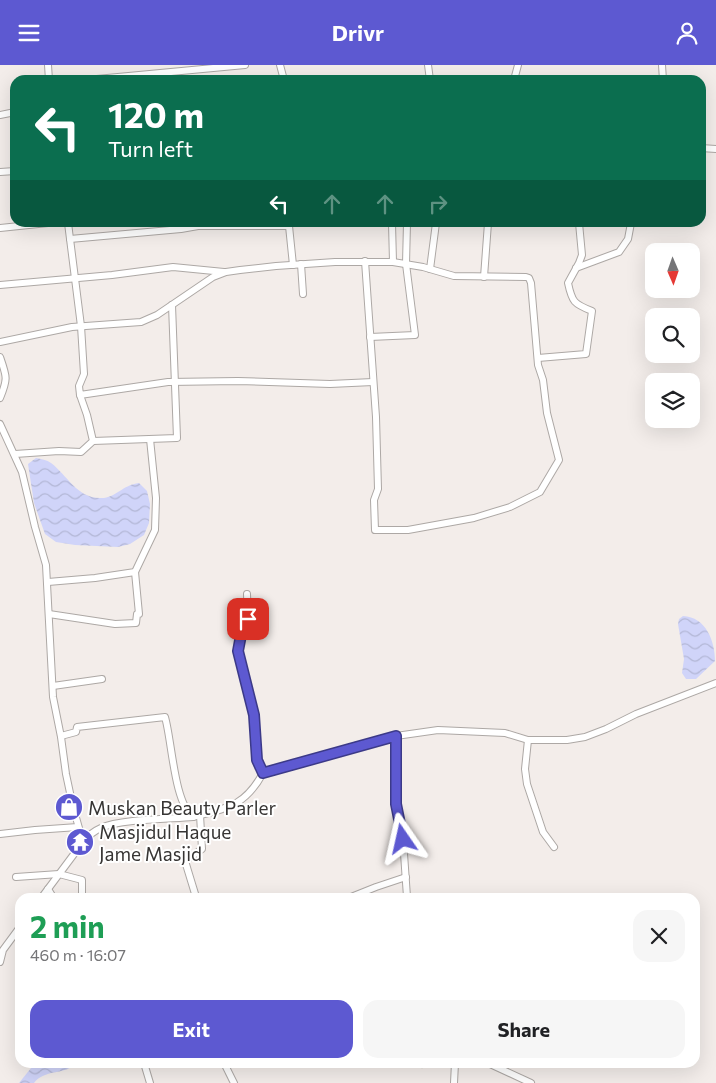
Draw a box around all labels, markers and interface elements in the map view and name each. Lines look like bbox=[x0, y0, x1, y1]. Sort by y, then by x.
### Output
icon: menu bbox=[15, 19, 43, 47]
text: Drivr bbox=[332, 19, 384, 46]
icon: person bbox=[673, 19, 701, 47]
text: 120 m bbox=[108, 92, 204, 135]
icon: left bbox=[25, 95, 90, 160]
text: Turn left bbox=[108, 135, 193, 162]
icon: left bbox=[265, 190, 293, 218]
icon: ahead bbox=[318, 190, 346, 218]
icon: ahead bbox=[371, 190, 399, 218]
icon: right bbox=[424, 190, 452, 218]
north arrow bbox=[645, 243, 700, 297]
map controls bbox=[645, 243, 700, 428]
button: search bbox=[645, 308, 700, 363]
button: layers bbox=[645, 373, 700, 428]
pin bbox=[227, 598, 269, 640]
icon: arrive bbox=[234, 605, 262, 633]
shop icon: Muskan Beauty Parler bbox=[54, 792, 84, 822]
place label: Muskan Beauty Parler bbox=[88, 796, 277, 819]
position arrow bbox=[376, 812, 428, 864]
place label: Masjidul Haque Jame Masjid bbox=[99, 820, 231, 865]
temple icon: Masjidul Haque Jame Masjid bbox=[65, 827, 95, 857]
text: 2 min bbox=[30, 907, 105, 944]
button: close bbox=[633, 910, 685, 962]
text: 460 m · 16:07 bbox=[30, 945, 126, 964]
button: Exit bbox=[30, 1000, 353, 1058]
button: Share bbox=[363, 1000, 685, 1058]

